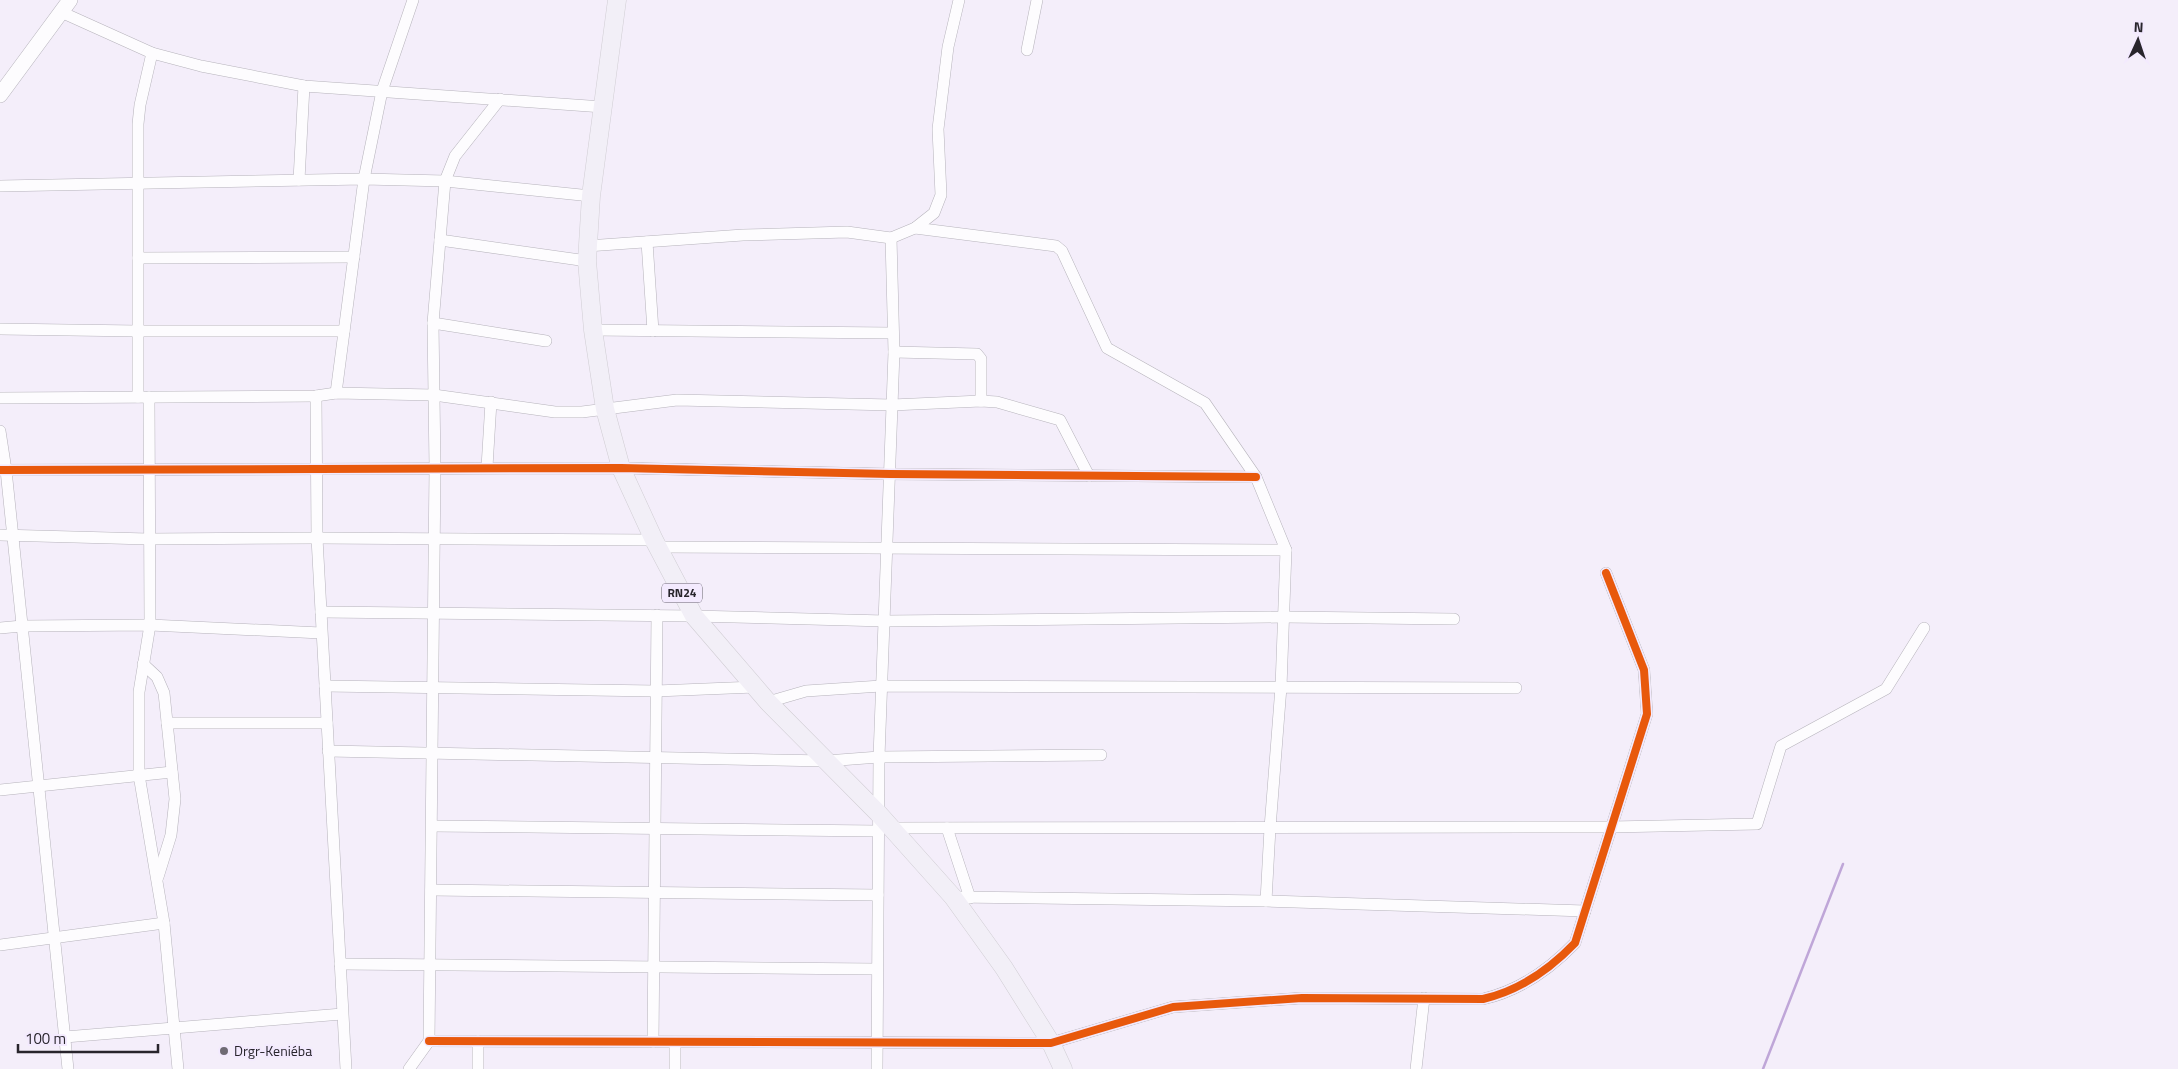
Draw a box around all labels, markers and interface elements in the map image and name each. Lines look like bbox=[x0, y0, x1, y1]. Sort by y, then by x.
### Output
north arrow bbox=[2113, 15, 2163, 65]
text: N bbox=[2133, 16, 2144, 37]
road number: RN24 bbox=[662, 584, 702, 602]
scale bar bbox=[18, 1022, 158, 1054]
text: 100 m bbox=[25, 1027, 66, 1050]
place label: Drgr-Keniéba bbox=[234, 1040, 312, 1061]
marker: Drgr-Keniéba bbox=[218, 1045, 230, 1057]

